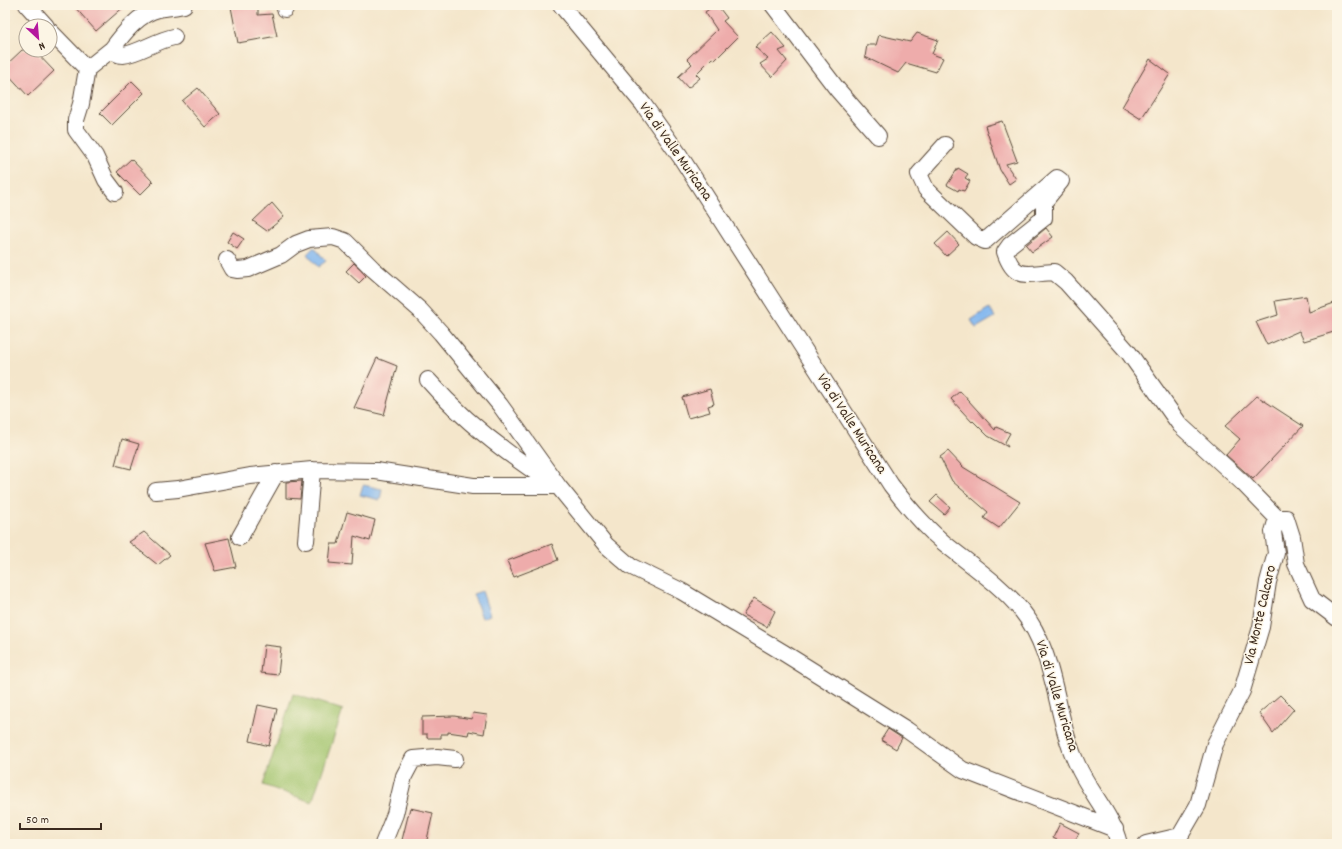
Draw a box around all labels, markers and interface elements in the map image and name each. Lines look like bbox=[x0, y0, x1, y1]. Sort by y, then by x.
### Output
north arrow bbox=[18, 18, 58, 58]
text: N bbox=[35, 37, 47, 54]
street label: Via di Valle Muricana bbox=[633, 98, 718, 206]
street label: Via di Valle Muricana bbox=[810, 370, 892, 479]
street label: Via Monte Calcaro bbox=[1239, 563, 1283, 667]
street label: Via di Valle Muricana bbox=[1029, 637, 1084, 755]
scale bar bbox=[20, 805, 101, 831]
text: 50 m bbox=[26, 812, 49, 829]

